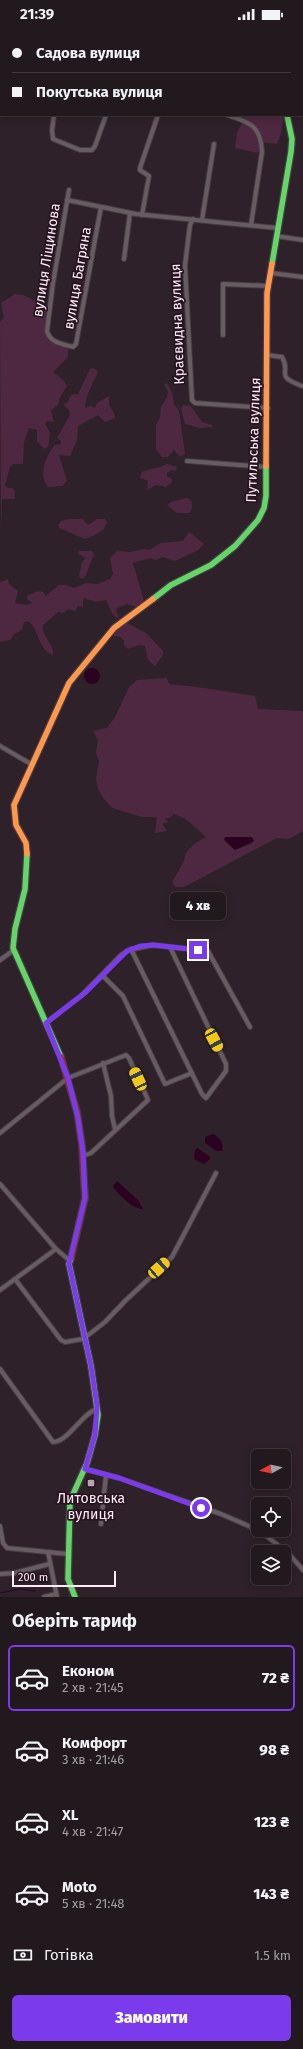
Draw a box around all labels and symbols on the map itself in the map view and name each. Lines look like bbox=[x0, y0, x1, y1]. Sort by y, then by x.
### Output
street label: вулиця Ліщинова bbox=[29, 202, 64, 318]
street label: вулиця Багряна bbox=[60, 225, 95, 331]
street label: Краєвидна вулиця bbox=[167, 263, 188, 385]
street label: Путильська вулиця bbox=[243, 377, 264, 503]
callout: 4 хв bbox=[170, 892, 226, 920]
route end bbox=[189, 941, 207, 959]
car bbox=[203, 1027, 225, 1053]
car bbox=[127, 1066, 149, 1092]
car bbox=[146, 1256, 172, 1280]
north arrow bbox=[251, 1449, 291, 1489]
marker: Литовська вулиця bbox=[86, 1478, 96, 1488]
place label: Литовська вулиця bbox=[57, 1490, 125, 1523]
route start bbox=[192, 1499, 210, 1517]
scale bar bbox=[12, 1569, 116, 1588]

